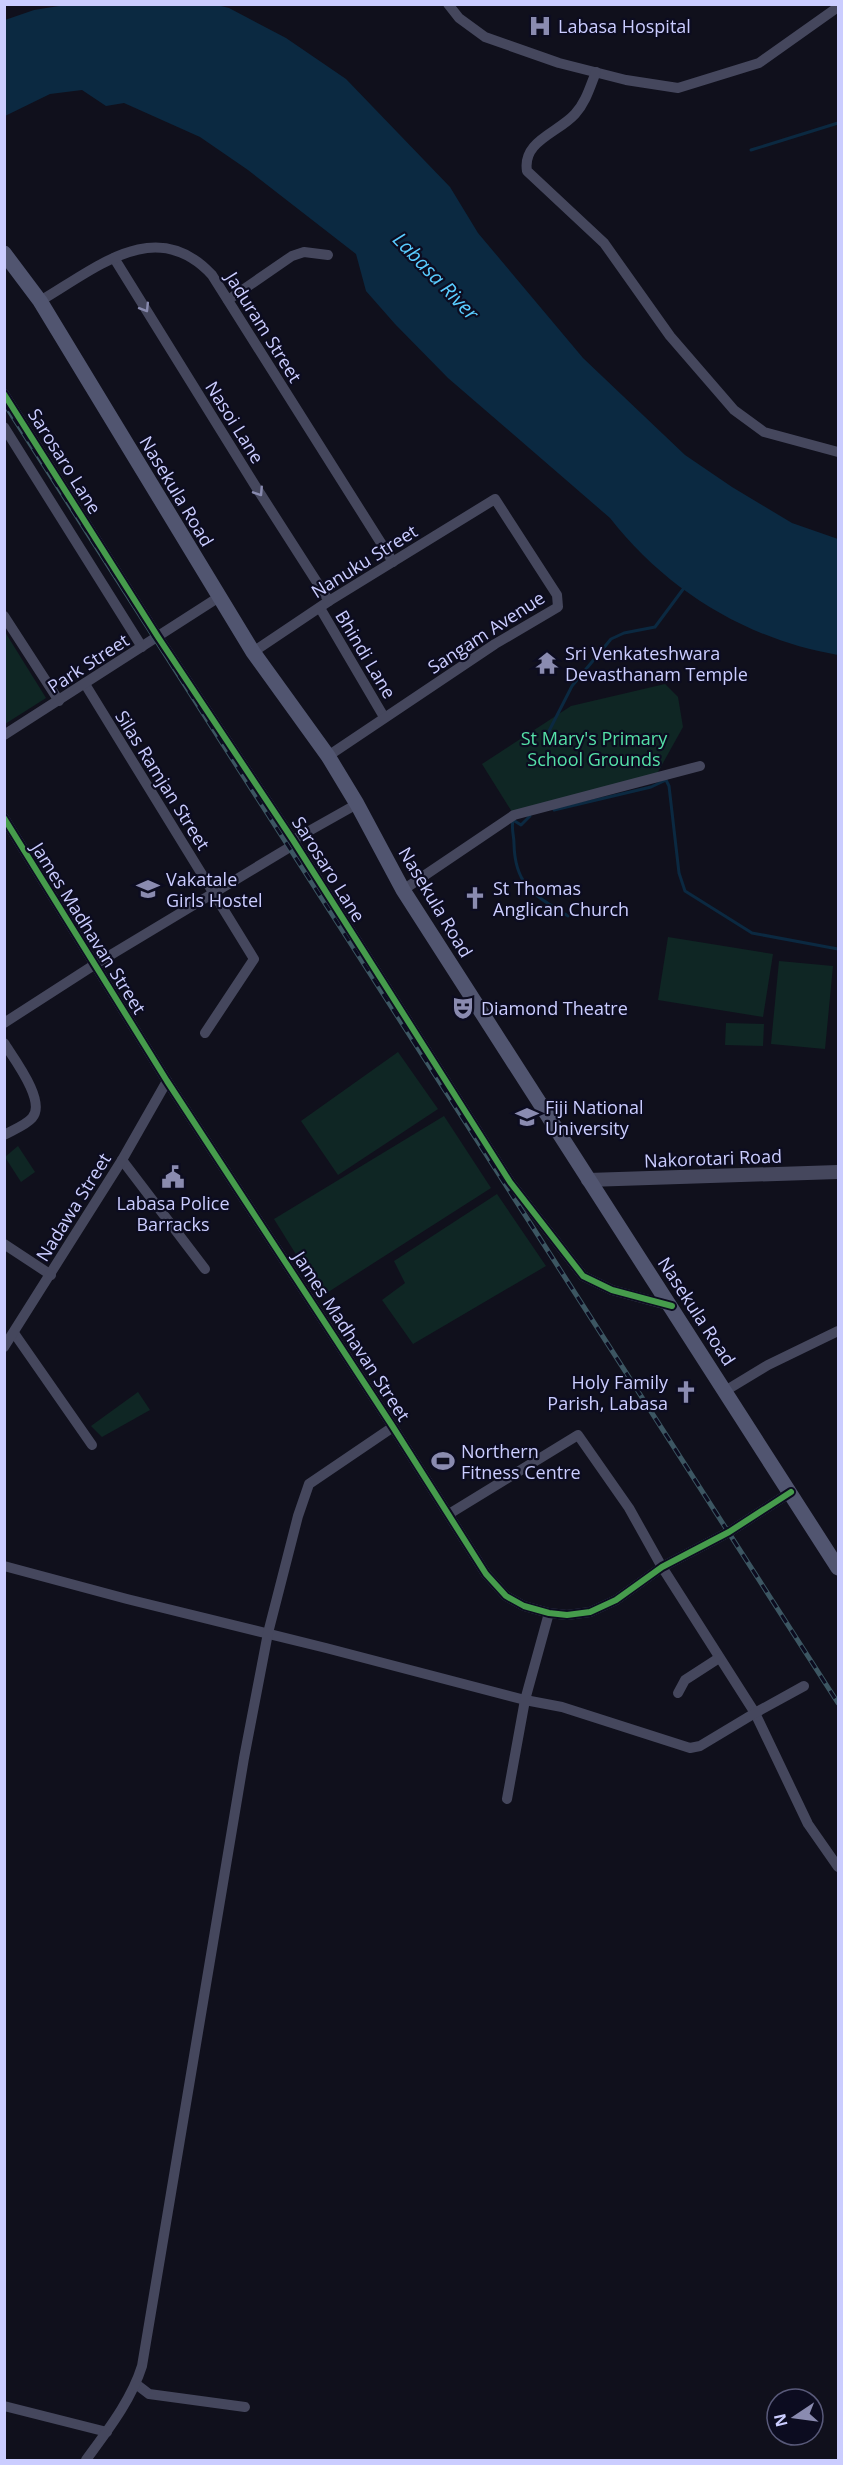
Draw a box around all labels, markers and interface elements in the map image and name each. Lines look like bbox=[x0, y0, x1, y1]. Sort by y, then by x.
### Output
hospital icon: Labasa Hospital bbox=[527, 13, 553, 39]
place label: Labasa Hospital bbox=[558, 14, 691, 38]
water label: Labasa River bbox=[387, 226, 486, 327]
street label: Jaduram Street bbox=[219, 266, 308, 387]
one-way arrow bbox=[137, 302, 149, 312]
street label: Nasoi Lane bbox=[200, 376, 270, 468]
street label: Sarosaro Lane bbox=[23, 404, 107, 518]
street label: Nasekula Road bbox=[135, 431, 219, 551]
one-way arrow bbox=[251, 486, 263, 496]
street label: Nanuku Street bbox=[306, 519, 422, 603]
street label: Sangam Avenue bbox=[423, 585, 549, 679]
street label: Bhindi Lane bbox=[330, 605, 402, 703]
street label: Park Street bbox=[43, 628, 133, 698]
place label: Sri Venkateshwara Devasthanam Temple bbox=[565, 641, 748, 686]
temple icon: Sri Venkateshwara Devasthanam Temple bbox=[534, 650, 560, 676]
street label: Silas Ramjan Street bbox=[110, 706, 216, 854]
park label: St Mary's Primary School Grounds bbox=[521, 726, 668, 771]
street label: Sarosaro Lane bbox=[287, 812, 371, 926]
street label: James Madhavan Street bbox=[25, 836, 152, 1018]
street label: Nasekula Road bbox=[394, 842, 478, 962]
place label: Vakatale Girls Hostel bbox=[166, 867, 263, 912]
school or university icon: Vakatale Girls Hostel bbox=[135, 876, 161, 902]
place label: St Thomas Anglican Church bbox=[493, 876, 629, 921]
church icon: St Thomas Anglican Church bbox=[462, 885, 488, 911]
theatre icon: Diamond Theatre bbox=[450, 995, 476, 1021]
place label: Diamond Theatre bbox=[481, 996, 628, 1020]
place label: Fiji National University bbox=[545, 1095, 644, 1140]
school or university icon: Fiji National University bbox=[514, 1104, 540, 1130]
street label: Nakorotari Road bbox=[644, 1144, 782, 1172]
street label: Nadawa Street bbox=[30, 1148, 116, 1266]
public building icon: Labasa Police Barracks bbox=[160, 1164, 186, 1190]
place label: Labasa Police Barracks bbox=[116, 1191, 230, 1236]
street label: James Madhavan Street bbox=[287, 1245, 416, 1426]
street label: Nasekula Road bbox=[653, 1252, 741, 1370]
place label: Holy Family Parish, Labasa bbox=[547, 1370, 669, 1415]
church icon: Holy Family Parish, Labasa bbox=[673, 1379, 699, 1405]
place label: Northern Fitness Centre bbox=[461, 1439, 581, 1484]
sports icon: Northern Fitness Centre bbox=[430, 1448, 456, 1474]
north arrow bbox=[765, 2387, 825, 2447]
text: N bbox=[768, 2412, 793, 2429]

